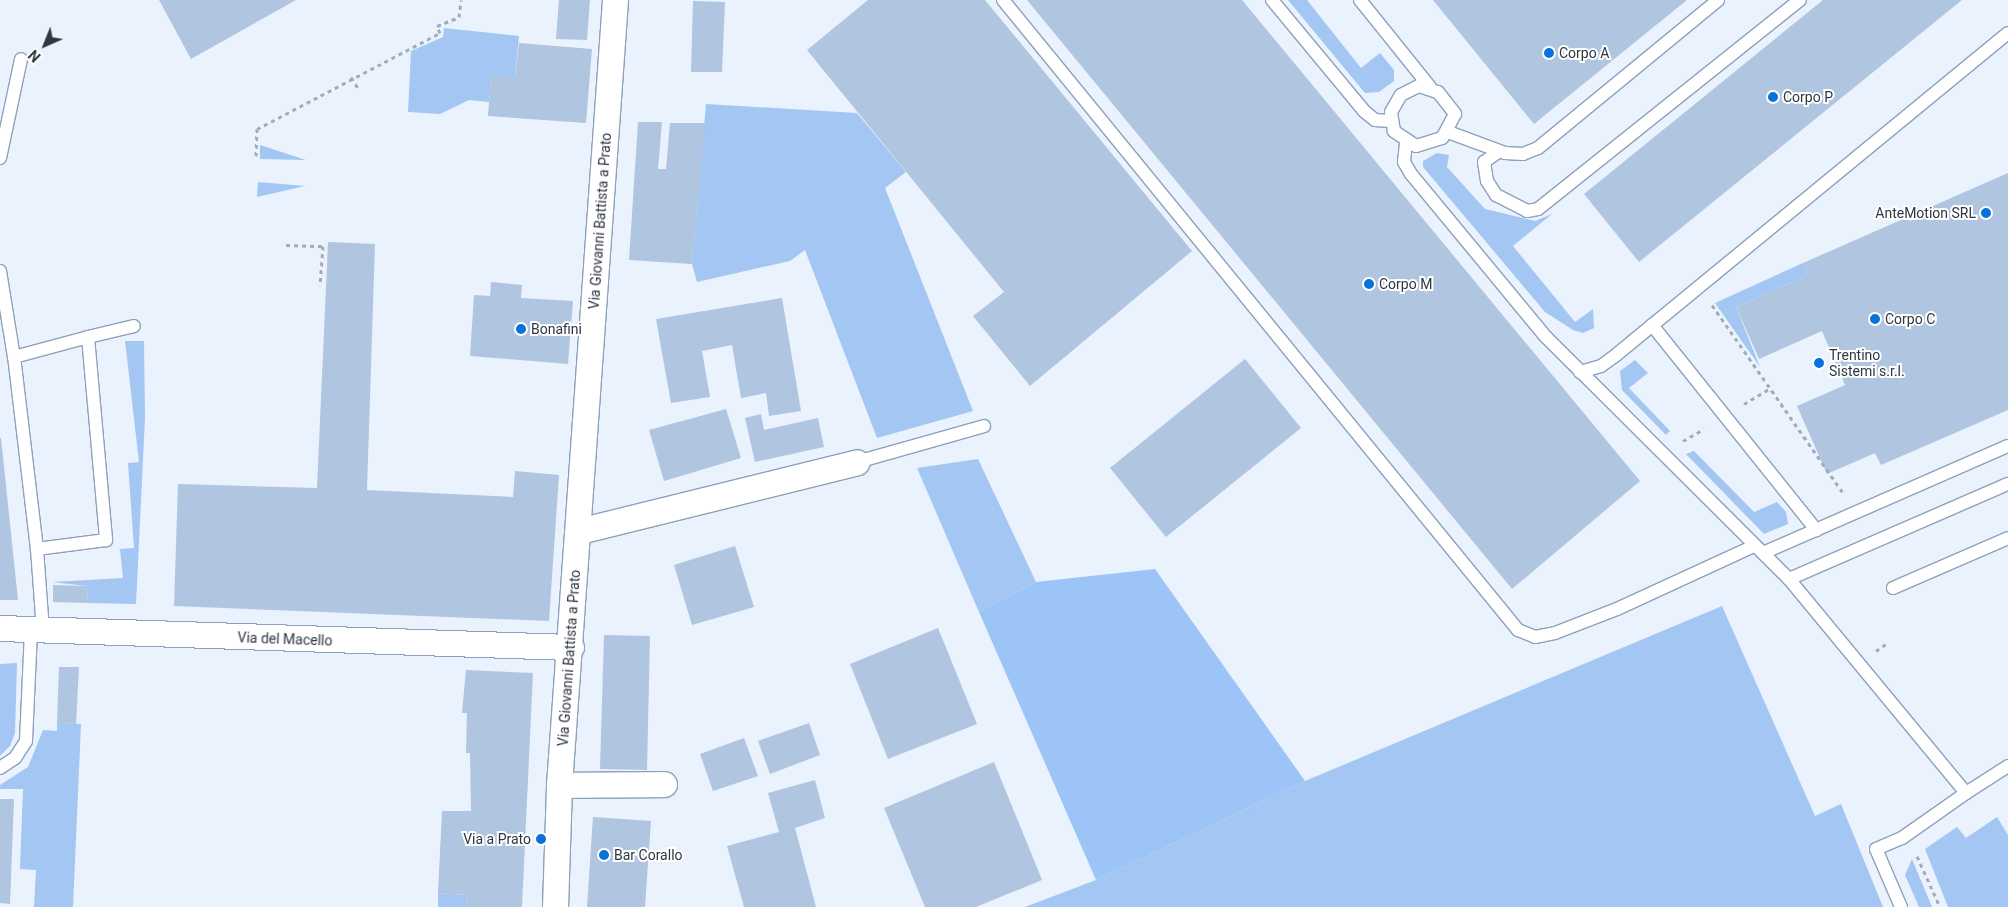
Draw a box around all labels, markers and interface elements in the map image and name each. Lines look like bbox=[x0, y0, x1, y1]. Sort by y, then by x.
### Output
north arrow bbox=[20, 20, 70, 70]
place label: Corpo A bbox=[1559, 45, 1609, 61]
text: N bbox=[25, 47, 44, 65]
marker: Corpo A bbox=[1543, 47, 1555, 59]
place label: Corpo P bbox=[1783, 89, 1833, 105]
marker: Corpo P bbox=[1767, 91, 1779, 103]
street label: Via Giovanni Battista a Prato bbox=[585, 132, 615, 310]
place label: AnteMotion SRL bbox=[1875, 205, 1976, 221]
marker: AnteMotion SRL bbox=[1980, 207, 1992, 219]
place label: Corpo M bbox=[1379, 276, 1432, 292]
marker: Corpo M bbox=[1363, 278, 1375, 290]
place label: Corpo C bbox=[1885, 311, 1935, 327]
marker: Corpo C bbox=[1869, 313, 1881, 325]
place label: Bonafini bbox=[531, 321, 582, 337]
marker: Bonafini bbox=[515, 323, 527, 335]
place label: Trentino Sistemi s.r.l. bbox=[1829, 347, 1905, 380]
marker: Trentino Sistemi s.r.l. bbox=[1813, 357, 1825, 369]
street label: Via Giovanni Battista a Prato bbox=[554, 569, 584, 747]
street label: Via del Macello bbox=[237, 629, 333, 649]
place label: Via a Prato bbox=[463, 831, 531, 847]
marker: Via a Prato bbox=[535, 833, 547, 845]
place label: Bar Corallo bbox=[614, 847, 683, 863]
marker: Bar Corallo bbox=[598, 849, 610, 861]

